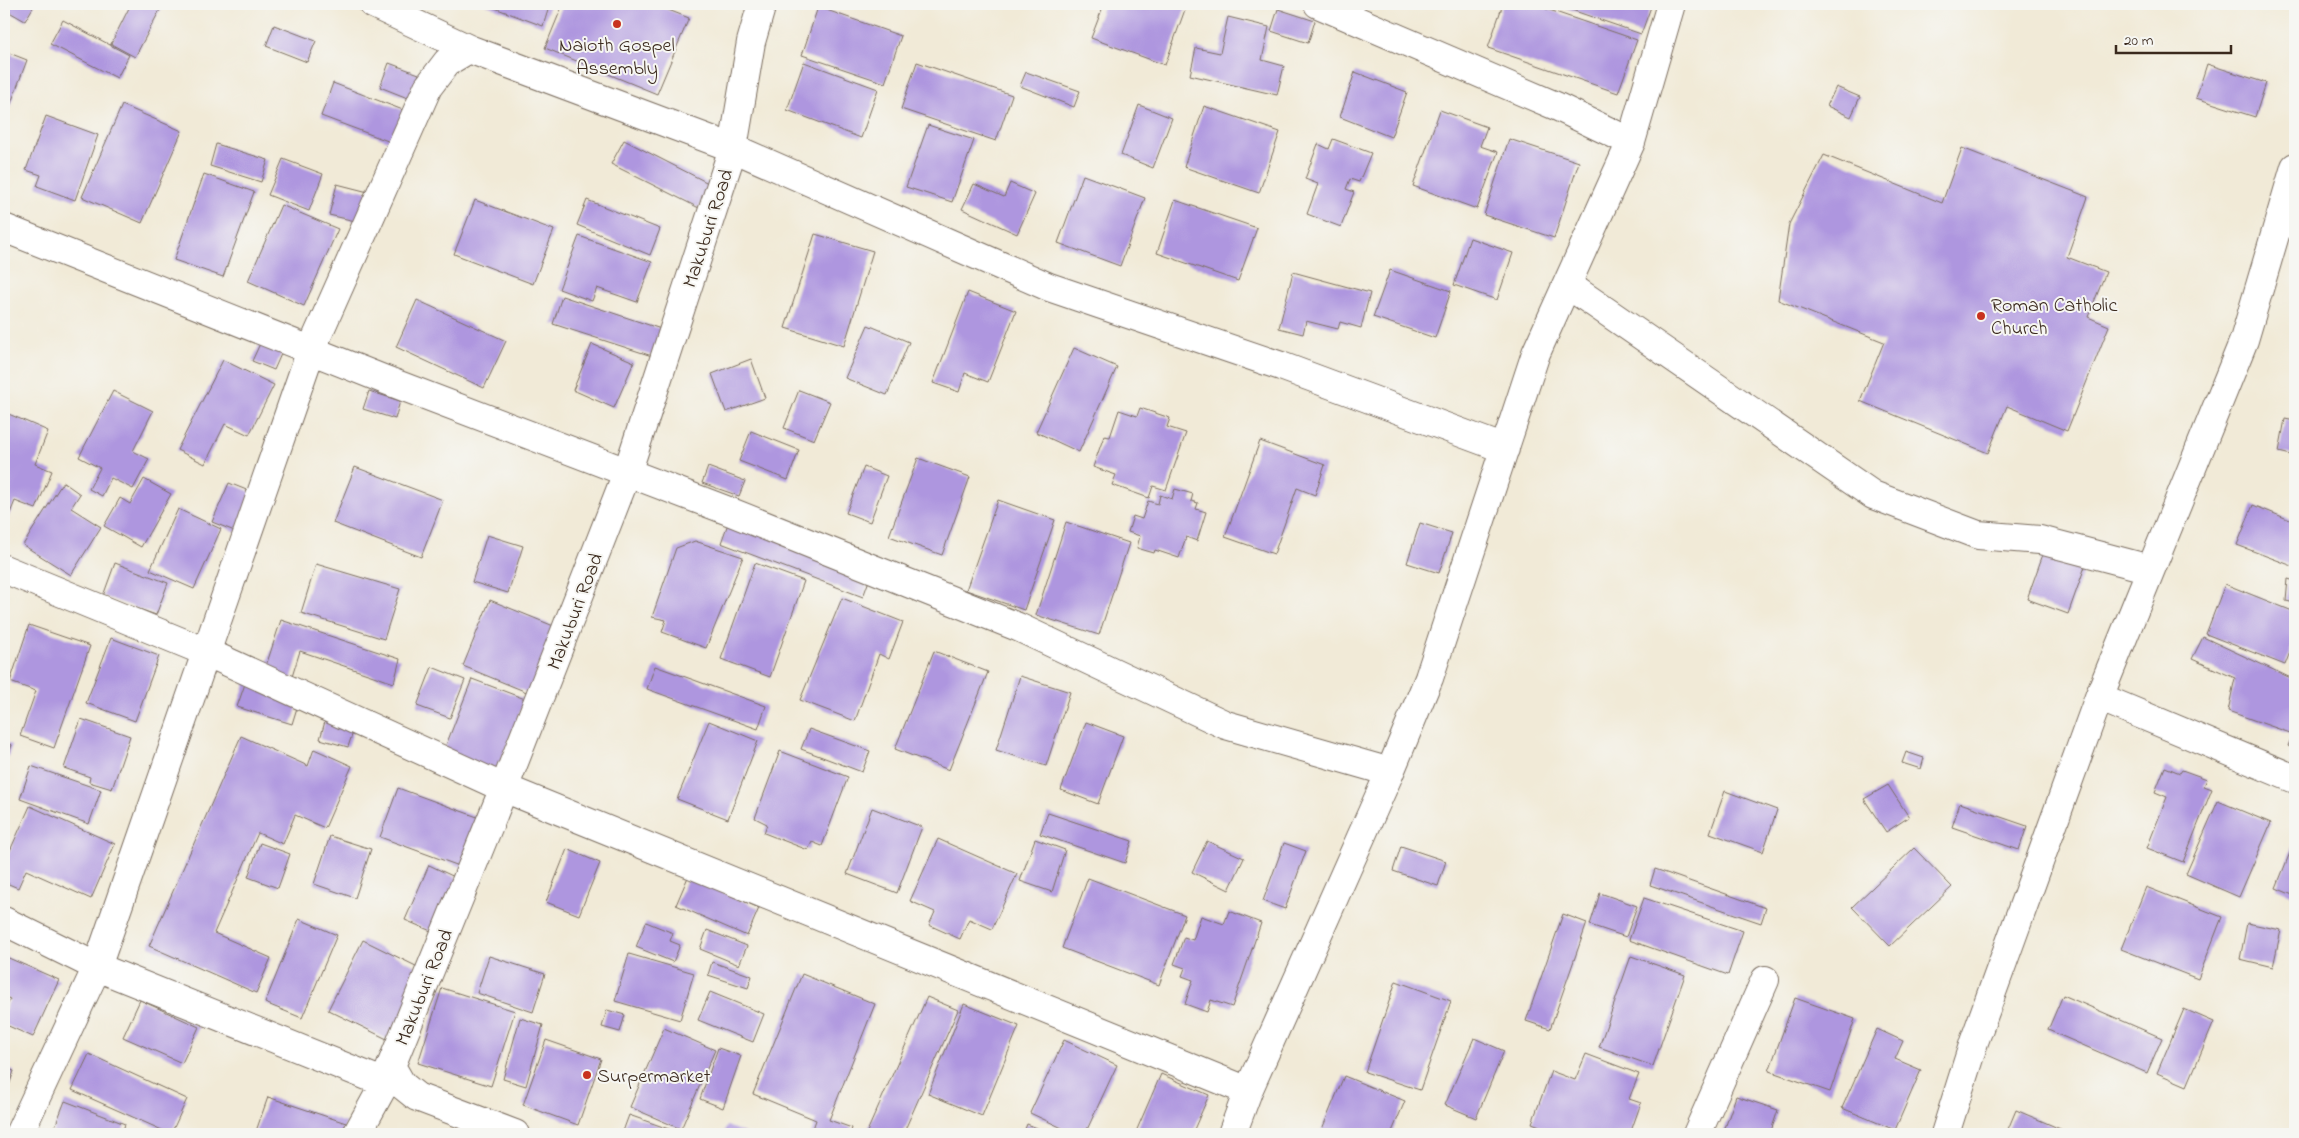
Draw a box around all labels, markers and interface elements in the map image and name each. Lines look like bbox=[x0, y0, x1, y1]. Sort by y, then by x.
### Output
marker: Naioth Gospel Assembly bbox=[611, 18, 623, 30]
scale bar bbox=[2116, 22, 2232, 54]
text: 20 m bbox=[2124, 30, 2154, 52]
place label: Naioth Gospel Assembly bbox=[559, 32, 675, 84]
street label: Makuburi Road bbox=[677, 166, 742, 292]
place label: Roman Catholic Church bbox=[1991, 292, 2117, 344]
marker: Roman Catholic Church bbox=[1975, 310, 1987, 322]
street label: Makuburi Road bbox=[541, 549, 612, 675]
street label: Makuburi Road bbox=[389, 925, 462, 1051]
place label: Surpermarket bbox=[597, 1063, 711, 1092]
marker: Surpermarket bbox=[581, 1069, 593, 1081]

